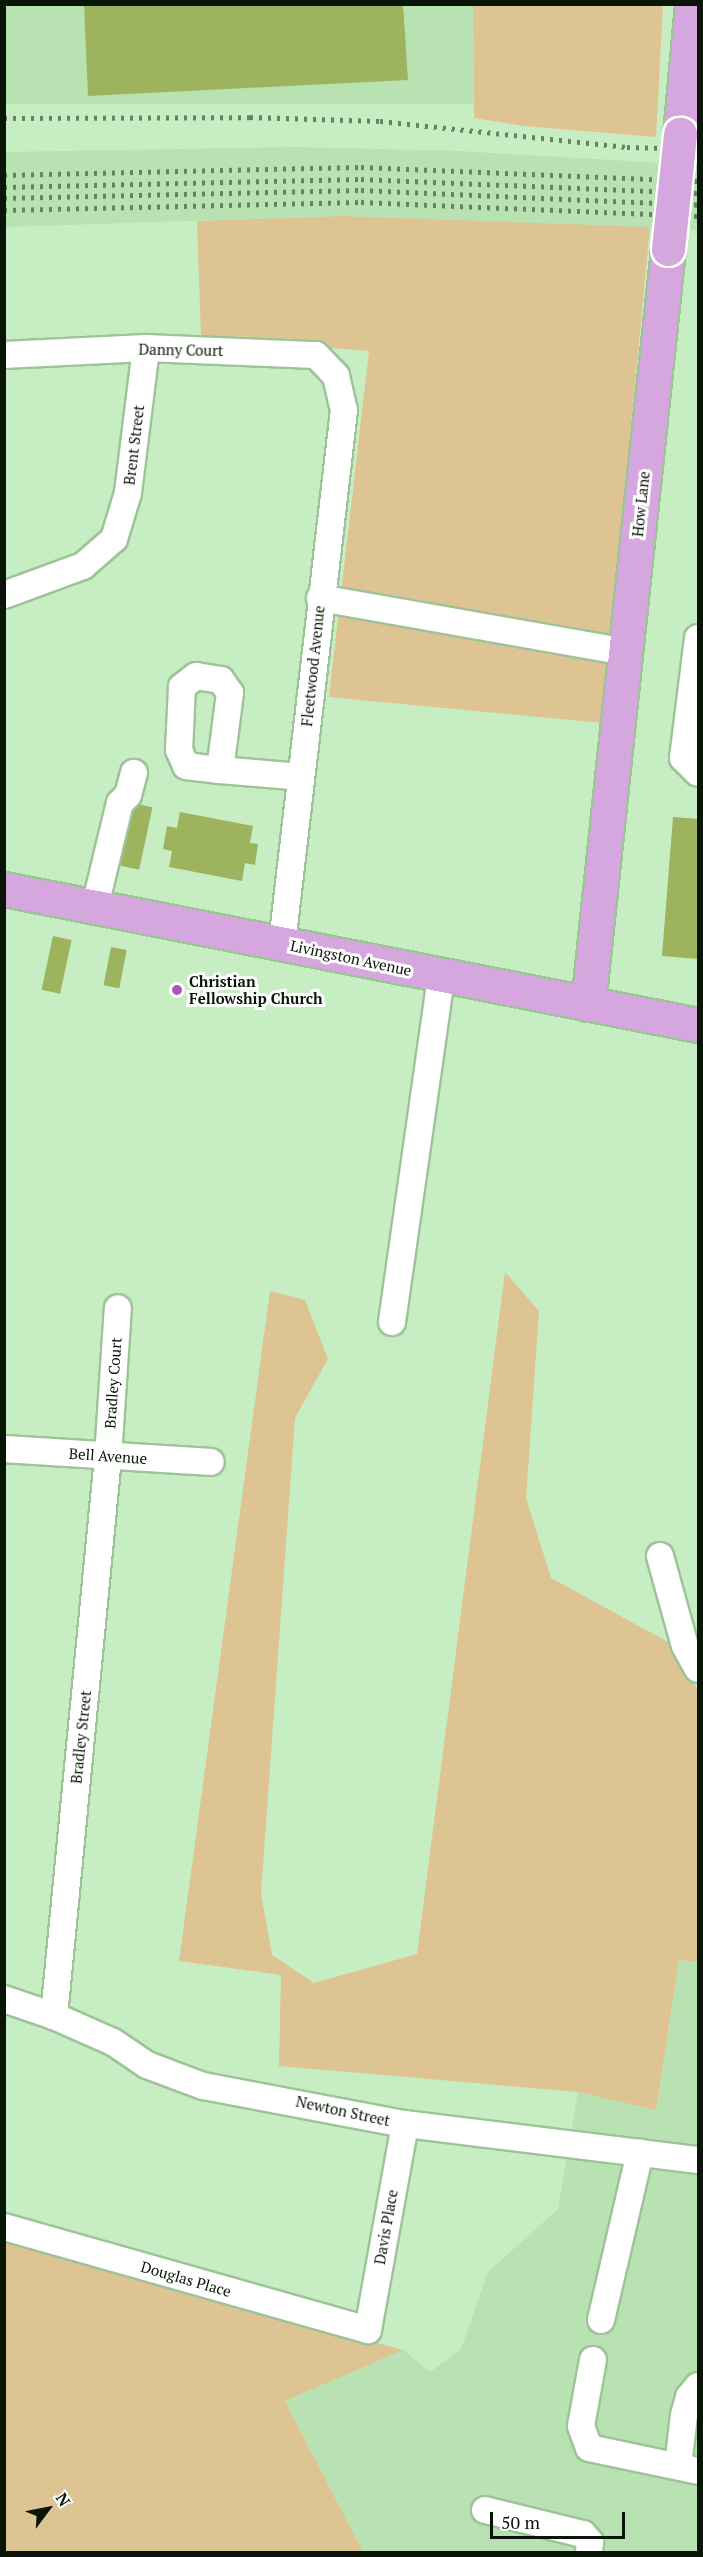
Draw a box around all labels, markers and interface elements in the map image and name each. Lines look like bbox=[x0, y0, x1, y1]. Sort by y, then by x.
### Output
street label: Danny Court bbox=[138, 340, 224, 360]
street label: Brent Street bbox=[120, 404, 148, 486]
street label: How Lane bbox=[629, 470, 653, 538]
street label: Fleetwood Avenue bbox=[298, 605, 328, 727]
street label: Livingston Avenue bbox=[289, 936, 413, 980]
place label: Christian Fellowship Church bbox=[189, 972, 323, 1007]
marker: Christian Fellowship Church bbox=[170, 983, 184, 997]
street label: Bradley Court bbox=[101, 1337, 125, 1429]
street label: Bell Avenue bbox=[68, 1444, 148, 1468]
street label: Bradley Street bbox=[67, 1689, 95, 1785]
street label: Newton Street bbox=[294, 2092, 392, 2130]
street label: Davis Place bbox=[371, 2188, 401, 2266]
street label: Douglas Place bbox=[139, 2258, 233, 2300]
north arrow bbox=[18, 2479, 78, 2539]
text: N bbox=[51, 2488, 76, 2510]
scale bar bbox=[493, 2500, 628, 2538]
text: 50 m bbox=[501, 2510, 540, 2534]

